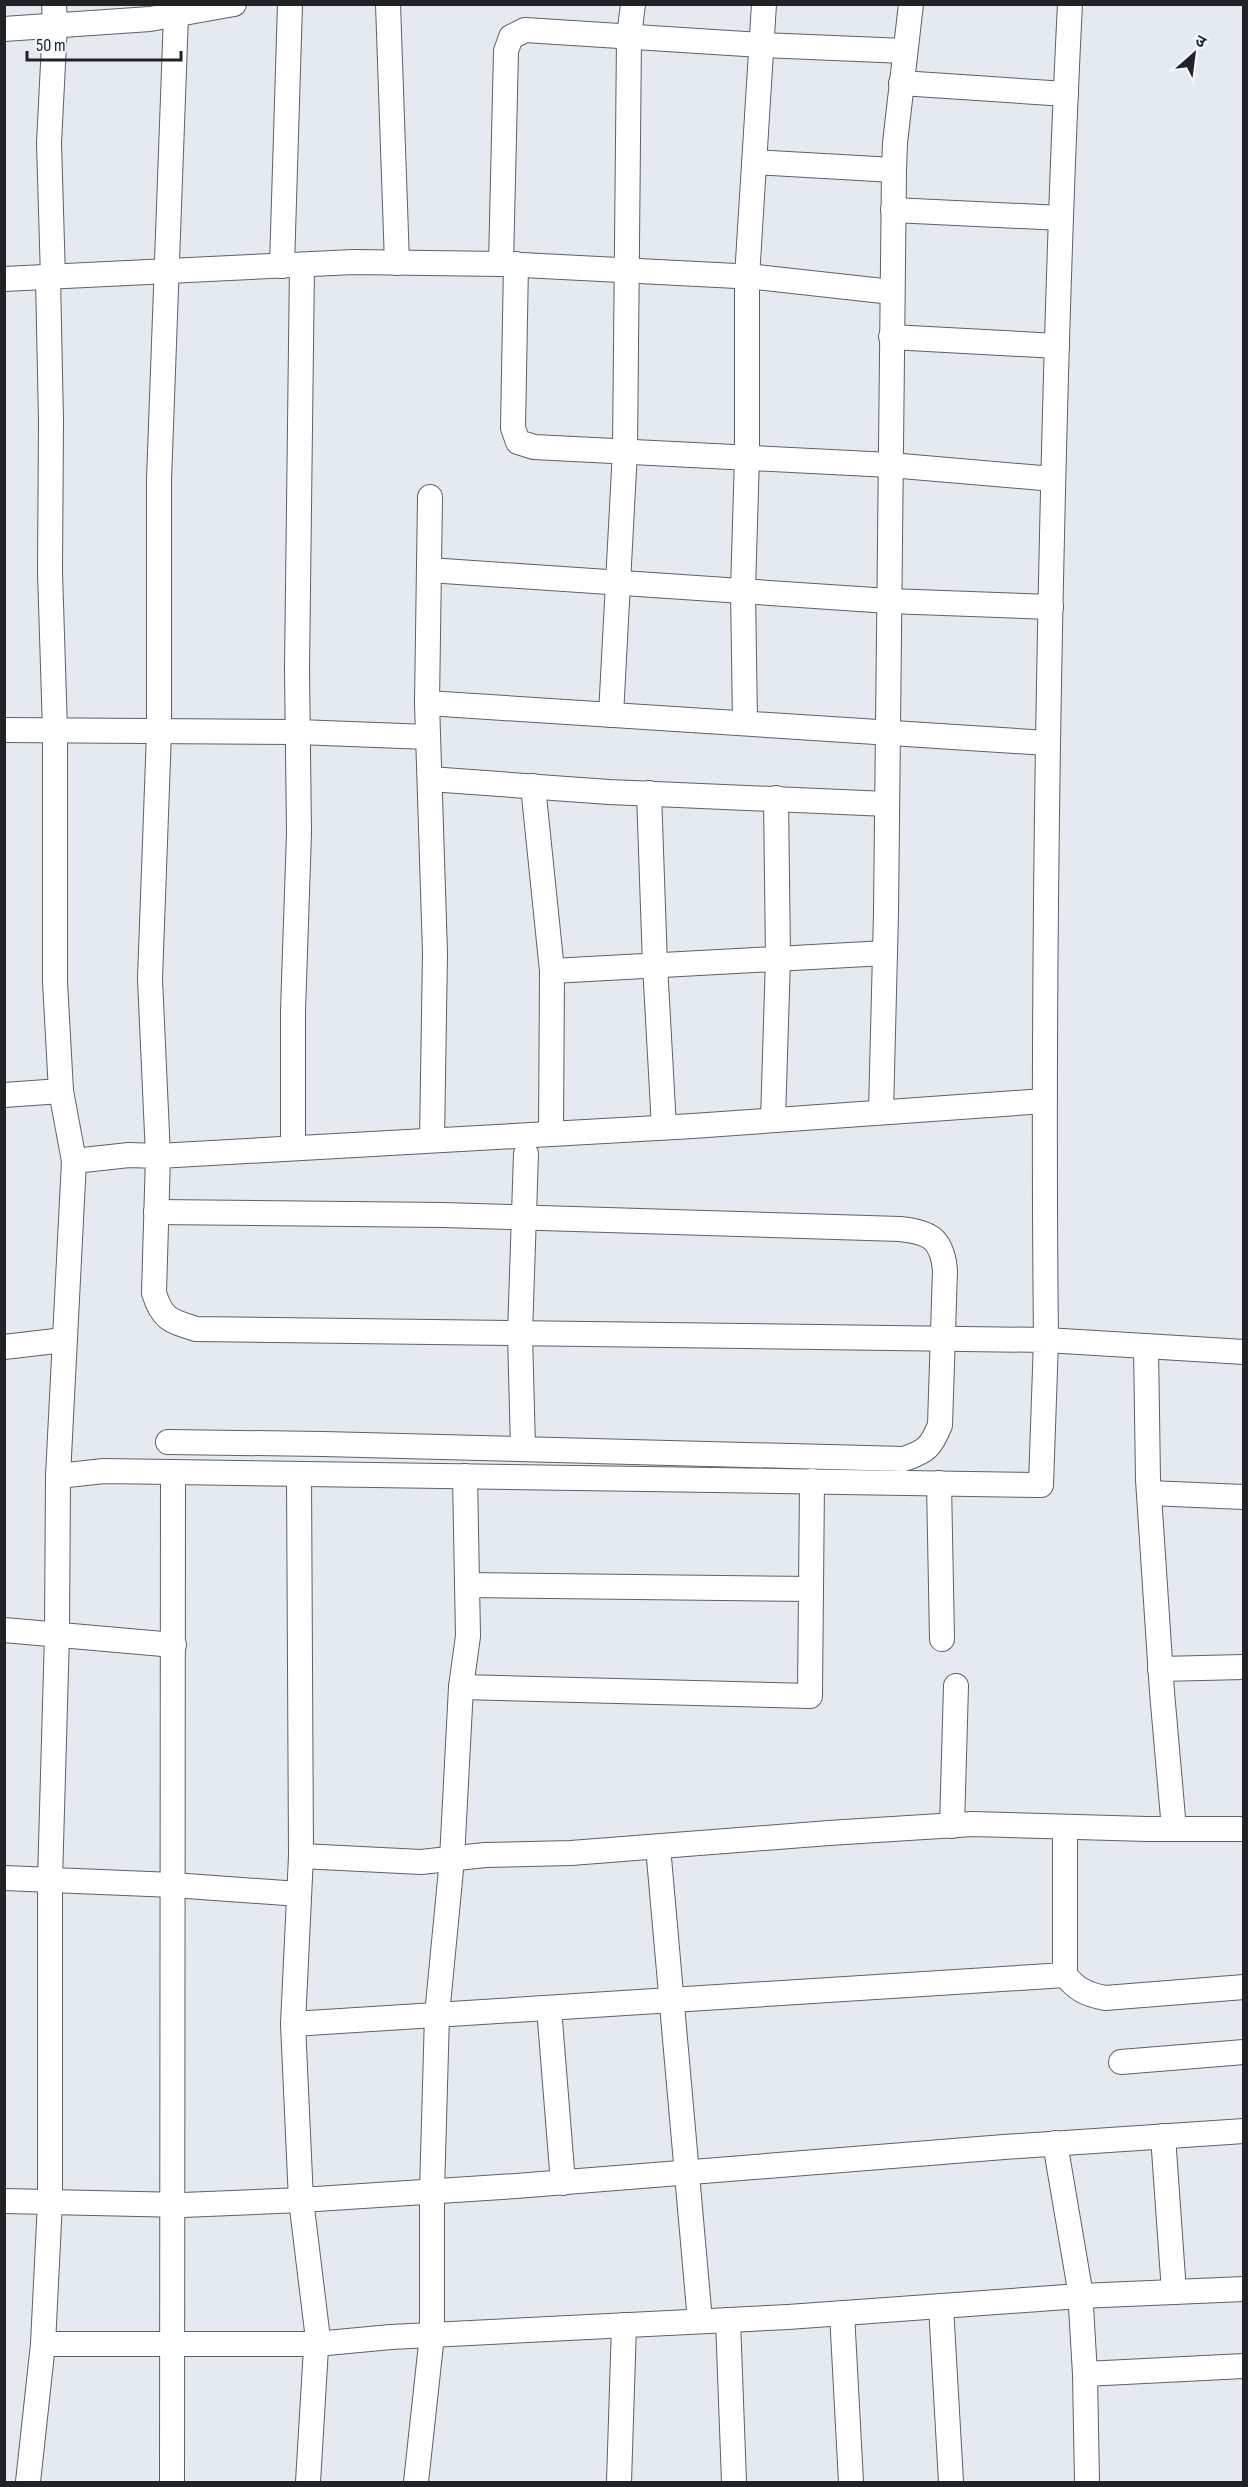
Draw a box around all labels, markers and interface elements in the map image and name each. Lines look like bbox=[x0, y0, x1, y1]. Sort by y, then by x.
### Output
scale bar bbox=[27, 24, 182, 62]
north arrow bbox=[1164, 24, 1224, 84]
text: उ bbox=[1192, 31, 1209, 53]
text: 50 m bbox=[36, 35, 66, 56]

